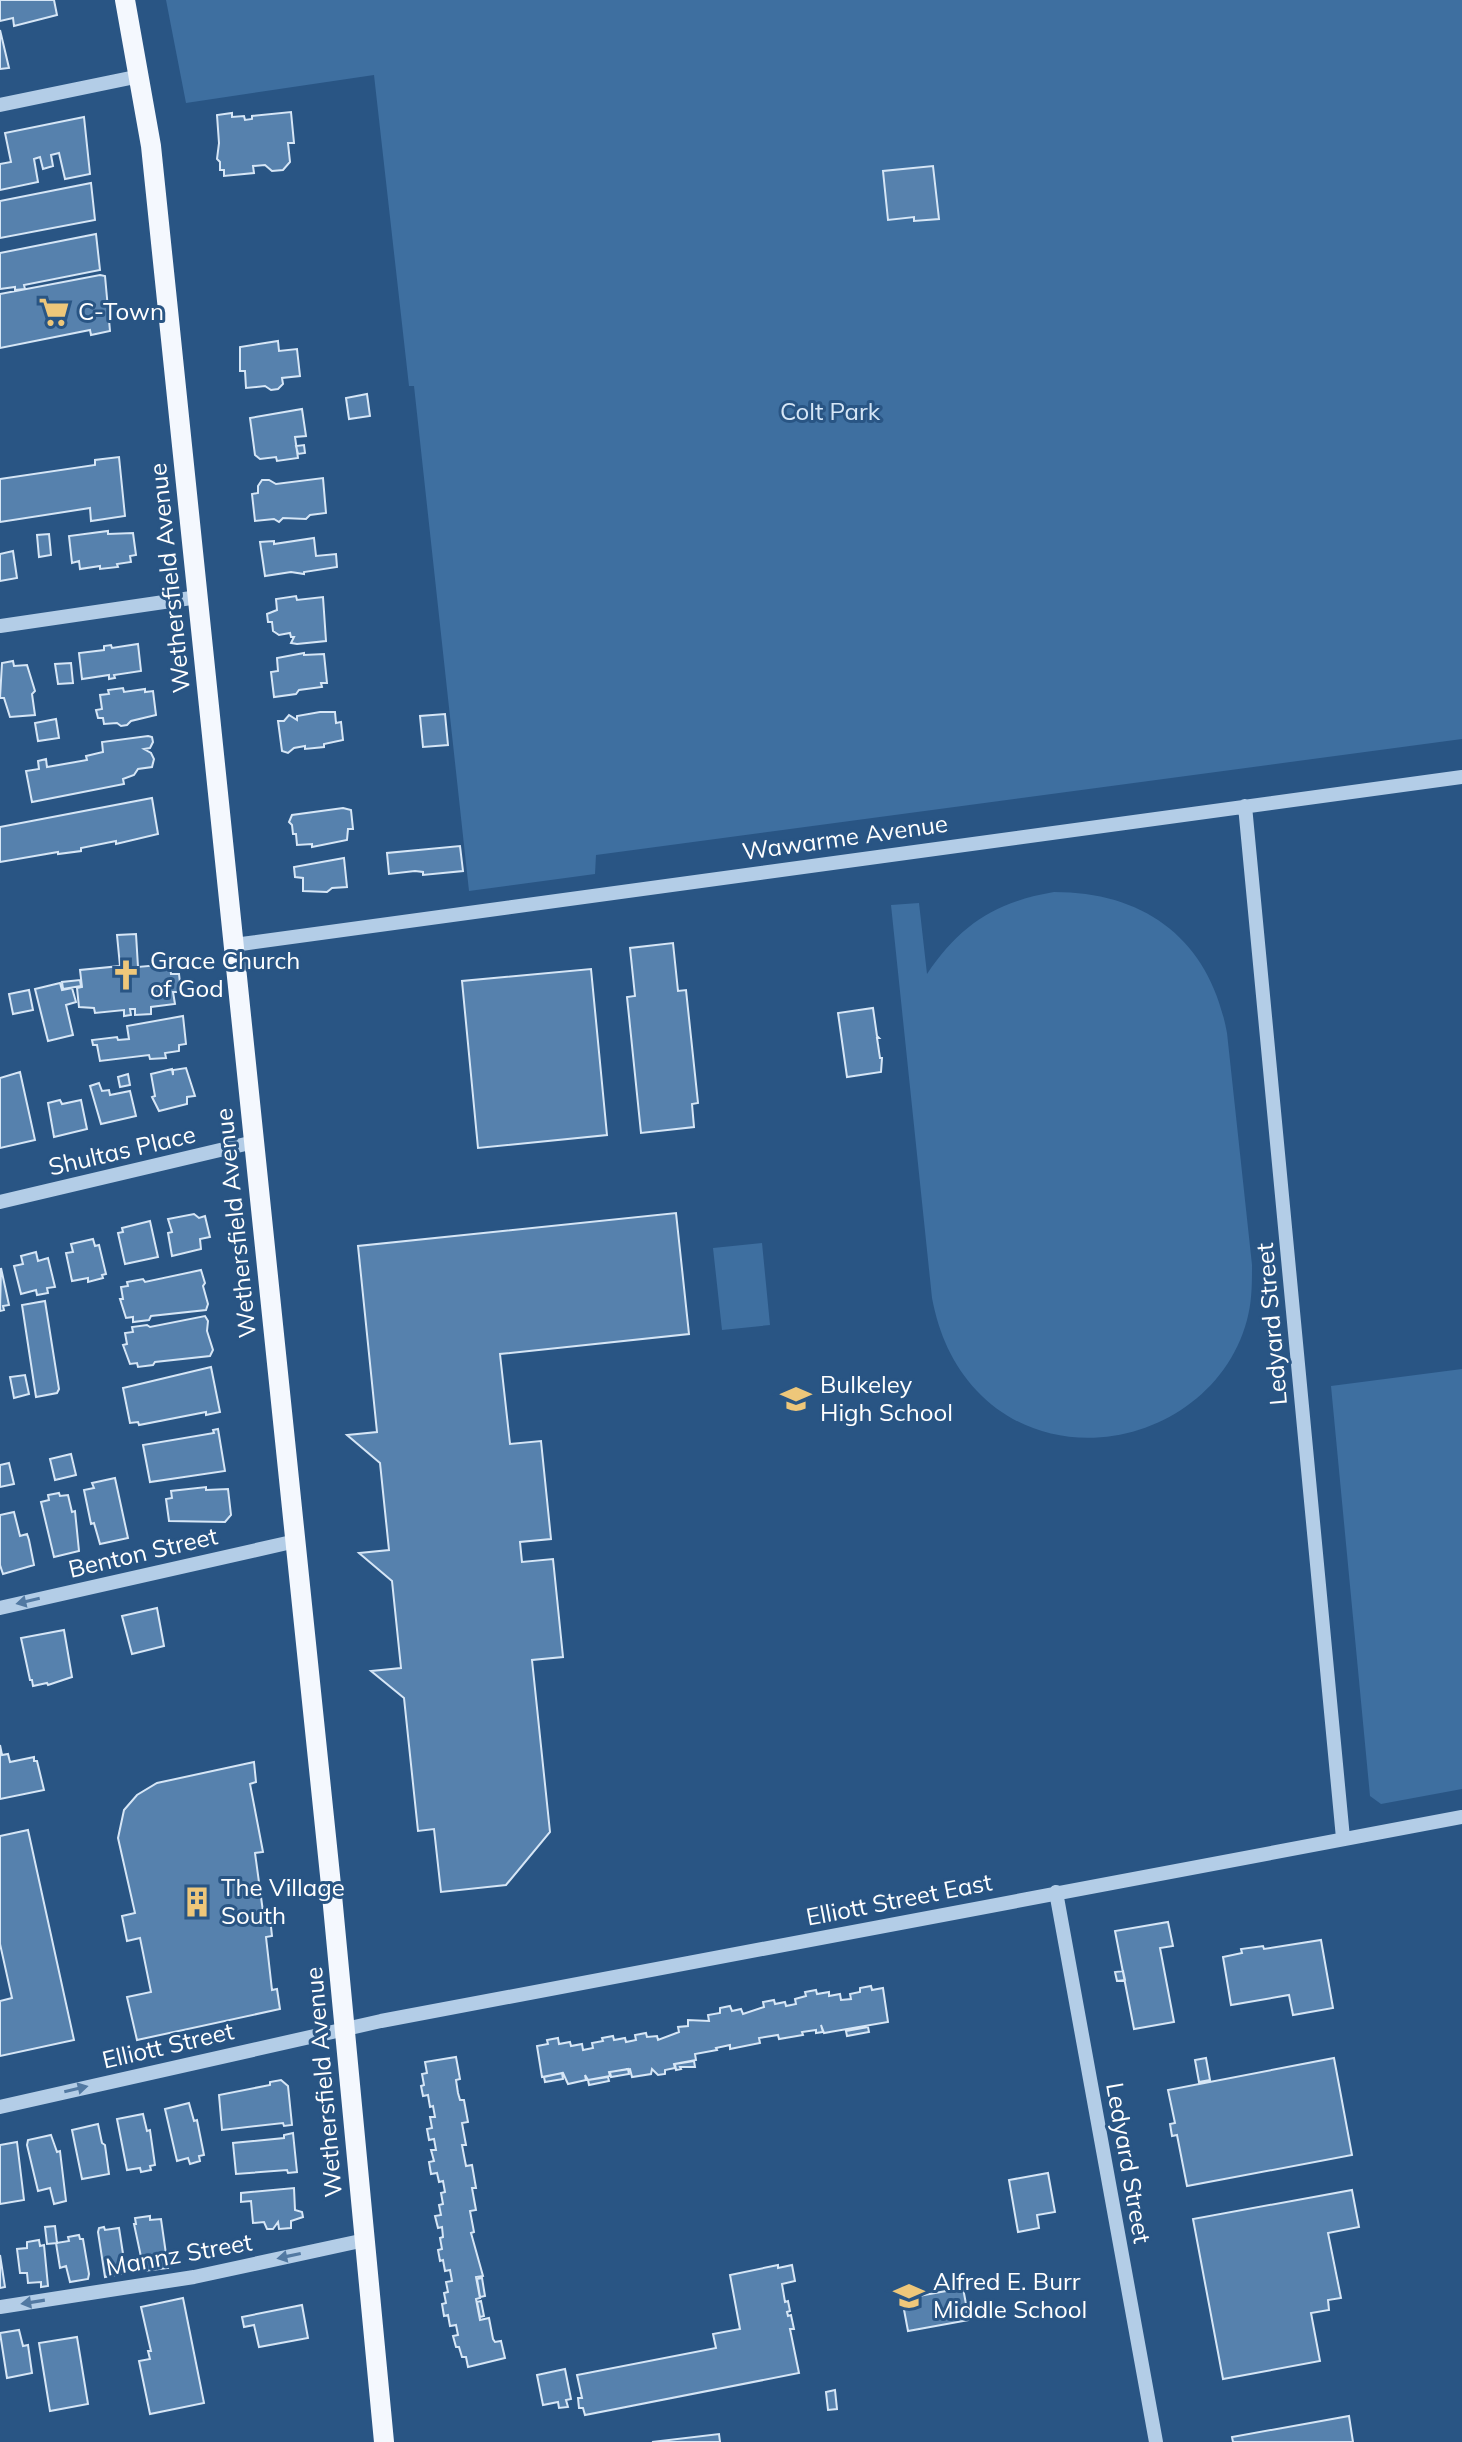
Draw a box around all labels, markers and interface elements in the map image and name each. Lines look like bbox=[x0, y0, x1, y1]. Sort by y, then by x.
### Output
supermarket icon: C-Town bbox=[37, 295, 71, 329]
place label: C-Town bbox=[78, 296, 164, 326]
park label: Colt Park bbox=[780, 396, 881, 426]
street label: Wethersfield Avenue bbox=[142, 462, 196, 695]
street label: Wawarme Avenue bbox=[740, 808, 950, 866]
place label: Grace Church of God bbox=[150, 945, 300, 1003]
church icon: Grace Church of God bbox=[109, 958, 143, 992]
street label: Wethersfield Avenue bbox=[208, 1107, 262, 1340]
street label: Shultas Place bbox=[45, 1119, 198, 1182]
street label: Ledyard Street bbox=[1249, 1242, 1293, 1407]
place label: Bulkeley High School bbox=[820, 1369, 953, 1427]
school or university icon: Bulkeley High School bbox=[779, 1382, 813, 1416]
street label: Benton Street bbox=[65, 1520, 220, 1584]
one-way arrow bbox=[16, 1596, 41, 1608]
street label: Elliott Street East bbox=[803, 1866, 994, 1932]
place label: The Village South bbox=[221, 1872, 345, 1930]
building icon: The Village South bbox=[180, 1885, 214, 1919]
street label: Wethersfield Avenue bbox=[298, 1966, 348, 2199]
street label: Elliott Street bbox=[99, 2015, 236, 2075]
street label: Ledyard Street bbox=[1100, 2080, 1158, 2246]
one-way arrow bbox=[64, 2082, 89, 2095]
street label: Mannz Street bbox=[103, 2226, 254, 2282]
one-way arrow bbox=[276, 2250, 301, 2263]
place label: Alfred E. Burr Middle School bbox=[933, 2266, 1087, 2324]
school or university icon: Alfred E. Burr Middle School bbox=[892, 2279, 926, 2313]
one-way arrow bbox=[20, 2296, 45, 2309]

